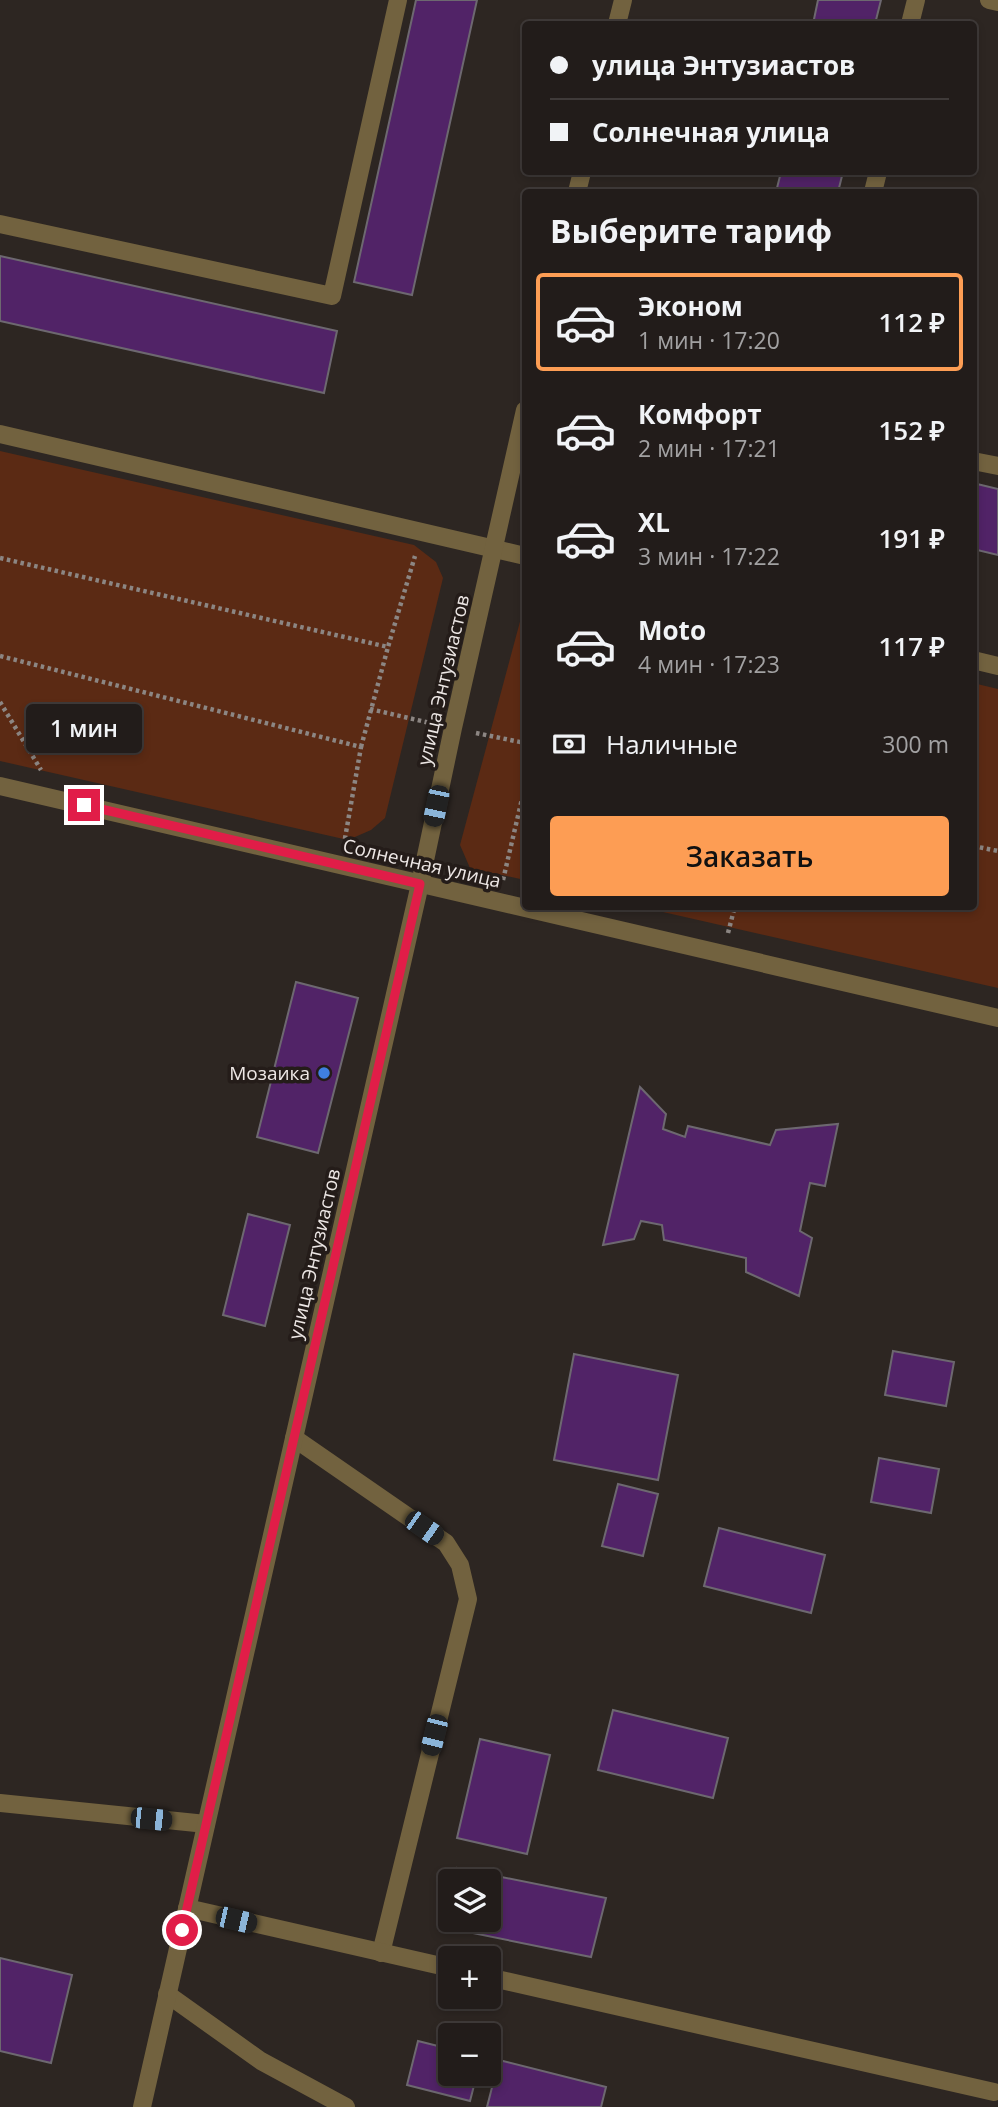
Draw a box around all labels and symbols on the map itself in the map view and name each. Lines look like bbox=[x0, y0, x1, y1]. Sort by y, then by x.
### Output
street label: улица Энтузиастов bbox=[411, 592, 475, 768]
callout: 1 мин bbox=[26, 704, 142, 752]
car bbox=[422, 783, 451, 829]
route end bbox=[68, 789, 100, 821]
street label: Солнечная улица bbox=[340, 832, 504, 894]
place label: Мозаика bbox=[229, 1060, 310, 1086]
marker: Мозаика bbox=[316, 1065, 332, 1081]
street label: улица Энтузиастов bbox=[282, 1166, 346, 1342]
car bbox=[401, 1507, 448, 1549]
car bbox=[419, 1712, 450, 1758]
car bbox=[130, 1806, 173, 1832]
car bbox=[214, 1905, 259, 1935]
route start bbox=[166, 1914, 198, 1946]

